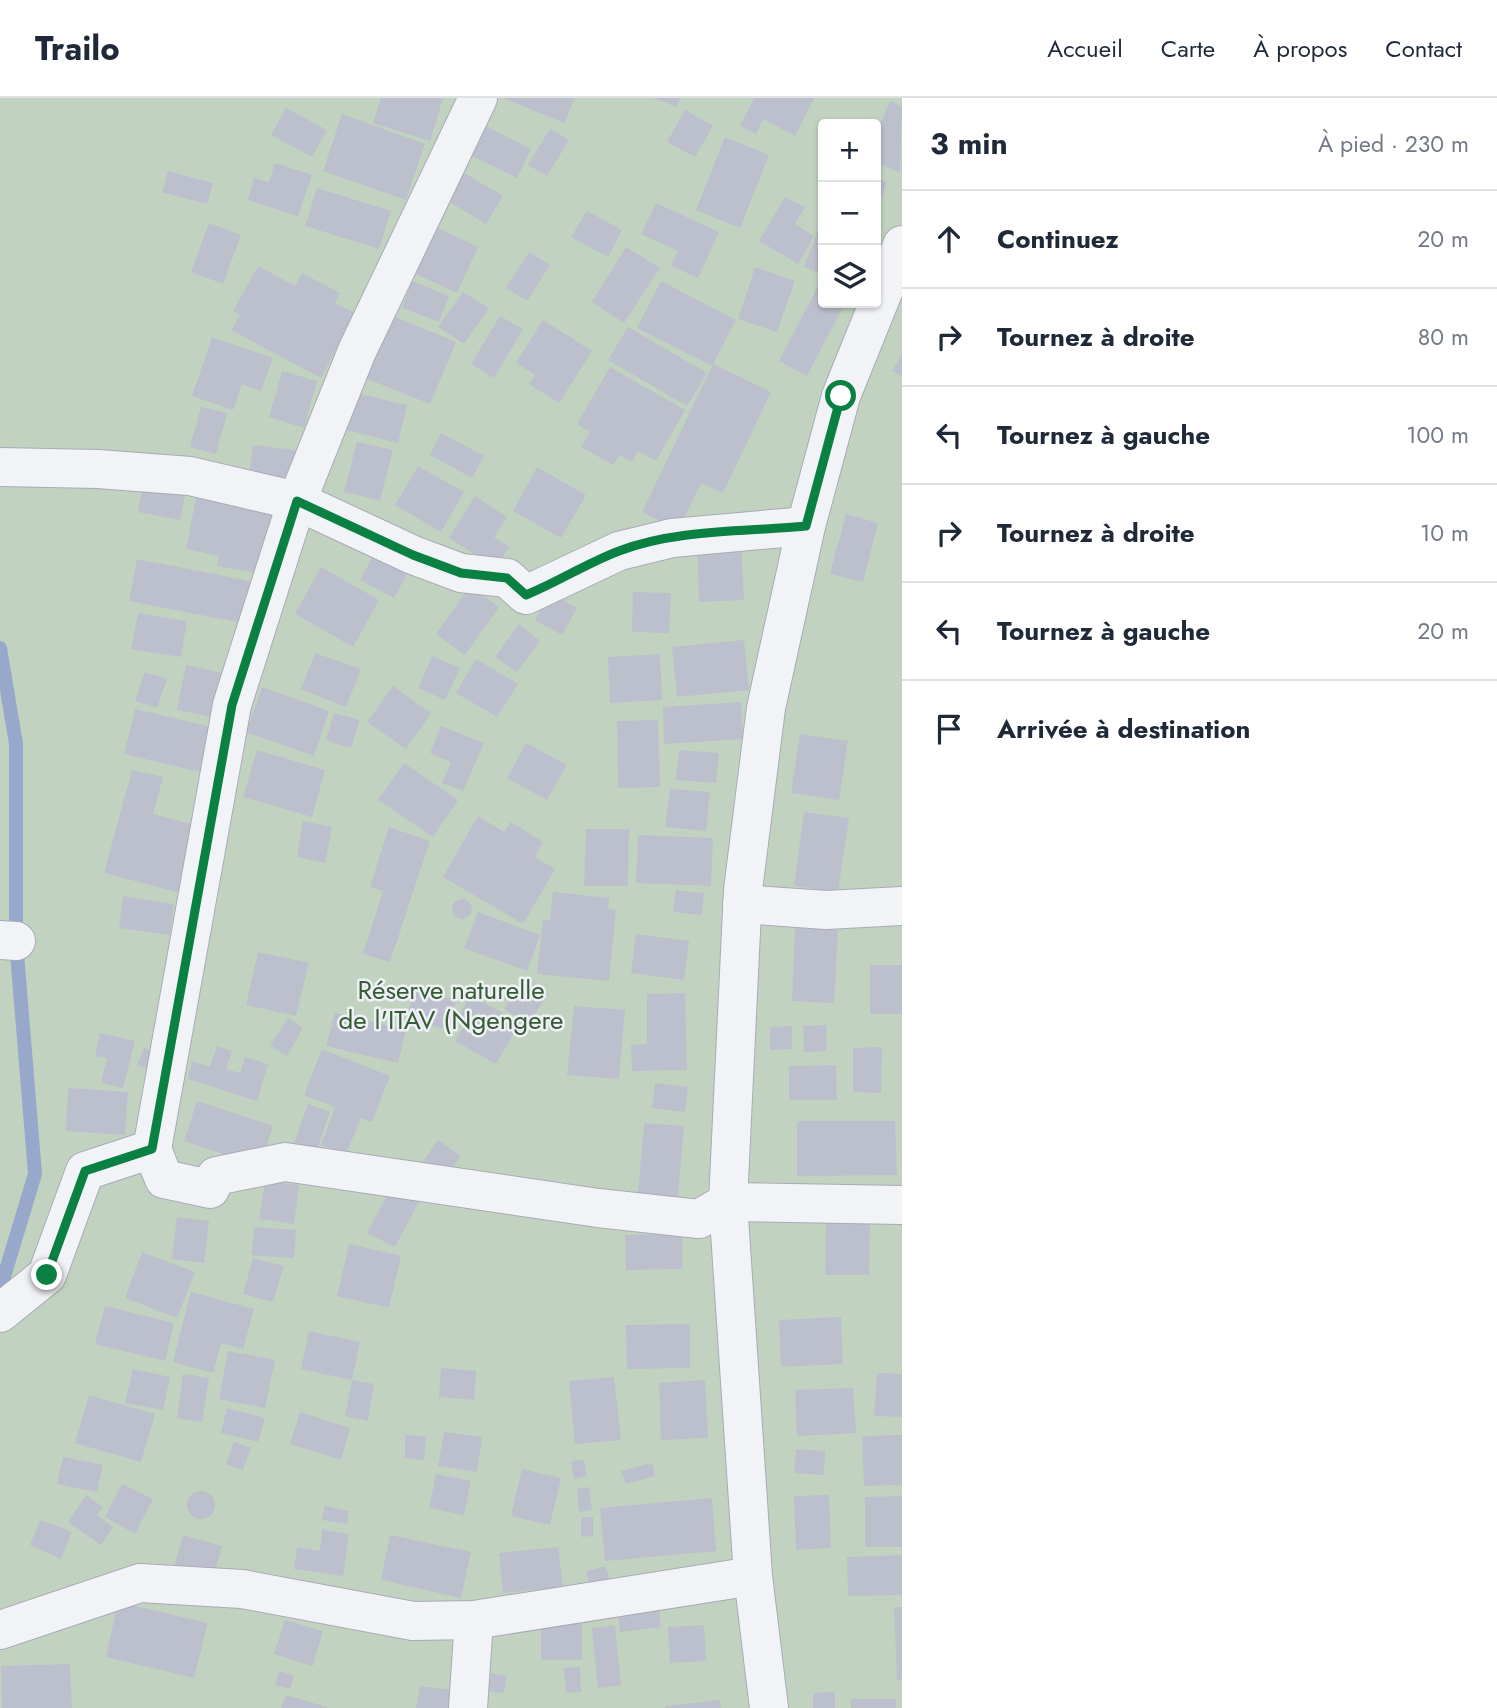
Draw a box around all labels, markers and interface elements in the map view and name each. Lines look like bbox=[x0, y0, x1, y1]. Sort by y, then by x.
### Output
text: Trailo bbox=[35, 25, 120, 72]
text: Accueil bbox=[1047, 31, 1123, 66]
text: Carte bbox=[1161, 31, 1215, 66]
text: À propos bbox=[1253, 31, 1347, 66]
text: Contact bbox=[1385, 31, 1462, 66]
map controls bbox=[818, 119, 881, 308]
button: + bbox=[818, 119, 881, 182]
text: 3 min bbox=[930, 122, 1008, 165]
text: À pied · 230 m bbox=[1318, 127, 1469, 161]
button: − bbox=[818, 182, 881, 245]
icon: ahead bbox=[930, 220, 968, 258]
text: Continuez bbox=[997, 220, 1119, 258]
text: 20 m bbox=[1417, 222, 1469, 256]
button: layers bbox=[818, 245, 881, 308]
icon: right bbox=[930, 318, 968, 356]
text: Tournez à droite bbox=[997, 318, 1195, 356]
text: 80 m bbox=[1418, 320, 1469, 354]
route start bbox=[825, 380, 856, 411]
icon: left bbox=[930, 416, 968, 454]
text: Tournez à gauche bbox=[997, 416, 1210, 454]
text: 100 m bbox=[1406, 418, 1469, 452]
icon: right bbox=[930, 514, 968, 552]
text: Tournez à droite bbox=[997, 514, 1195, 552]
text: 10 m bbox=[1420, 516, 1469, 550]
icon: left bbox=[930, 612, 968, 650]
text: Tournez à gauche bbox=[997, 612, 1210, 650]
text: 20 m bbox=[1417, 614, 1469, 648]
icon: arrive bbox=[930, 710, 968, 748]
text: Arrivée à destination bbox=[997, 710, 1250, 748]
park label: Réserve naturelle de l'ITAV (Ngengere bbox=[339, 971, 563, 1039]
route end bbox=[31, 1259, 62, 1290]

